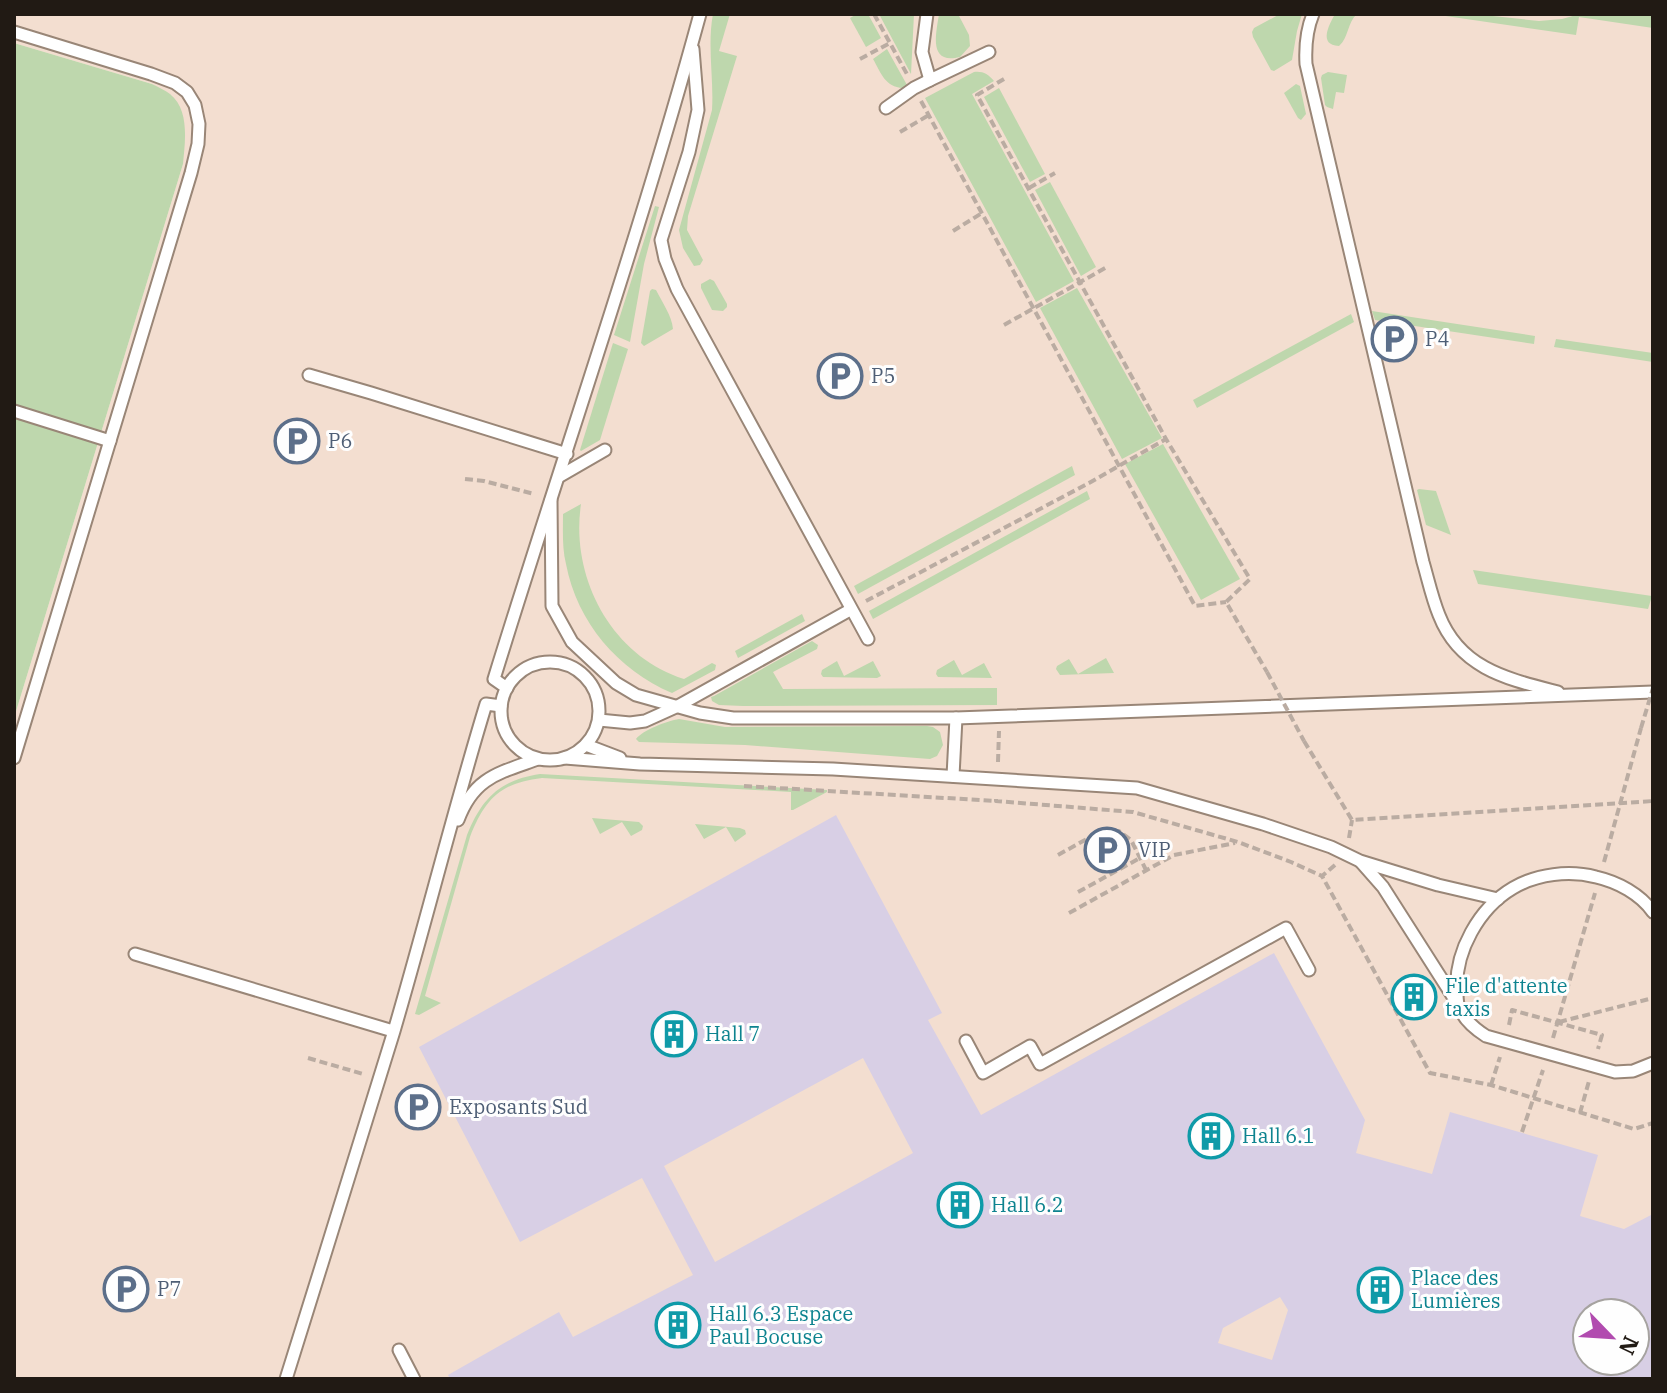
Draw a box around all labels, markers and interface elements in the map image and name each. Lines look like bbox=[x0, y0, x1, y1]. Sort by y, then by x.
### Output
parking icon: P4 bbox=[1370, 315, 1418, 363]
place label: P4 bbox=[1425, 325, 1450, 352]
parking icon: P5 bbox=[816, 352, 864, 400]
place label: P5 bbox=[871, 362, 896, 389]
parking icon: P6 bbox=[273, 417, 321, 465]
place label: P6 bbox=[328, 427, 353, 454]
parking icon: VIP bbox=[1083, 826, 1131, 874]
place label: VIP bbox=[1138, 836, 1171, 863]
place label: File d'attente taxis bbox=[1445, 972, 1568, 1022]
building icon: File d'attente taxis bbox=[1390, 973, 1438, 1021]
building icon: Hall 7 bbox=[650, 1010, 698, 1058]
place label: Hall 7 bbox=[705, 1020, 760, 1047]
parking icon: Exposants Sud bbox=[394, 1083, 442, 1131]
place label: Exposants Sud bbox=[449, 1093, 588, 1120]
building icon: Hall 6.1 bbox=[1187, 1112, 1235, 1160]
place label: Hall 6.1 bbox=[1242, 1122, 1315, 1149]
building icon: Hall 6.2 bbox=[936, 1181, 984, 1229]
place label: Hall 6.2 bbox=[991, 1191, 1064, 1218]
place label: Place des Lumières bbox=[1411, 1264, 1500, 1314]
parking icon: P7 bbox=[102, 1265, 150, 1313]
building icon: Place des Lumières bbox=[1356, 1266, 1404, 1314]
place label: P7 bbox=[157, 1275, 182, 1302]
north arrow bbox=[1571, 1297, 1651, 1377]
place label: Hall 6.3 Espace Paul Bocuse bbox=[709, 1300, 853, 1350]
building icon: Hall 6.3 Espace Paul Bocuse bbox=[654, 1301, 702, 1349]
text: N bbox=[1613, 1332, 1646, 1360]

